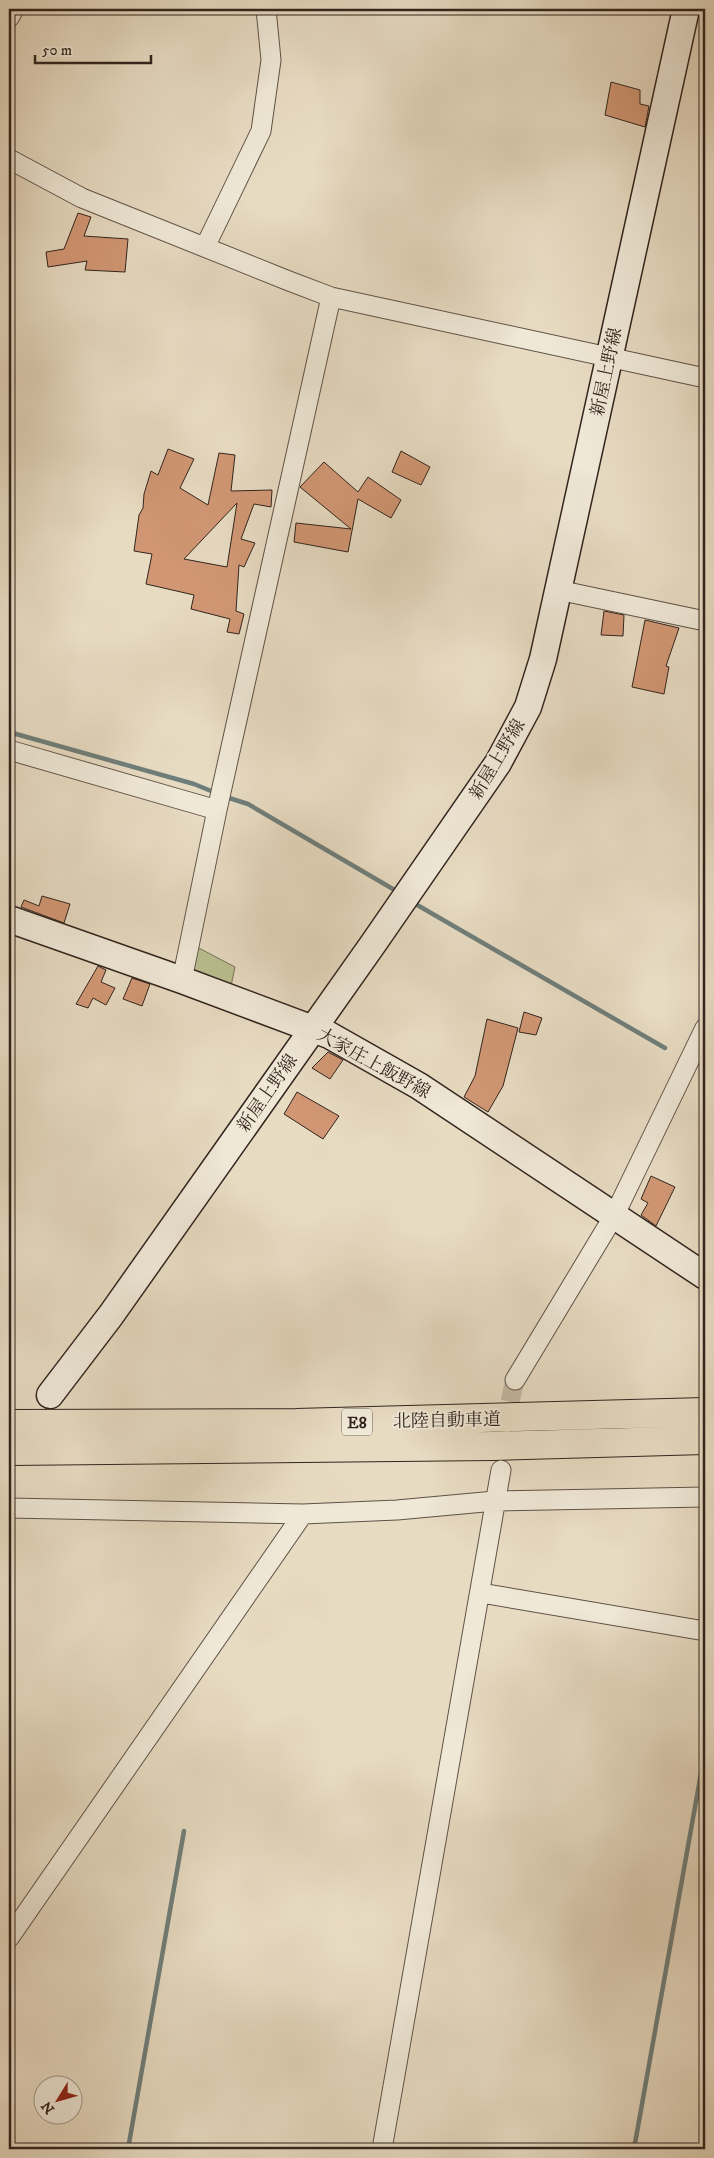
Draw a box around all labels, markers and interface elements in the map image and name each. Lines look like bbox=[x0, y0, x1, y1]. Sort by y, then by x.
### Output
scale bar bbox=[35, 32, 151, 64]
text: 50 m bbox=[42, 41, 72, 60]
street label: 新屋上野線 bbox=[587, 326, 627, 419]
street label: 新屋上野線 bbox=[465, 715, 530, 804]
street label: 大家庄上飯野線 bbox=[313, 1024, 434, 1104]
street label: 新屋上野線 bbox=[233, 1050, 303, 1137]
road number: E8 bbox=[342, 1408, 372, 1435]
street label: 北陸自動車道 bbox=[393, 1409, 501, 1433]
north arrow bbox=[32, 2076, 82, 2126]
text: N bbox=[37, 2097, 59, 2117]

